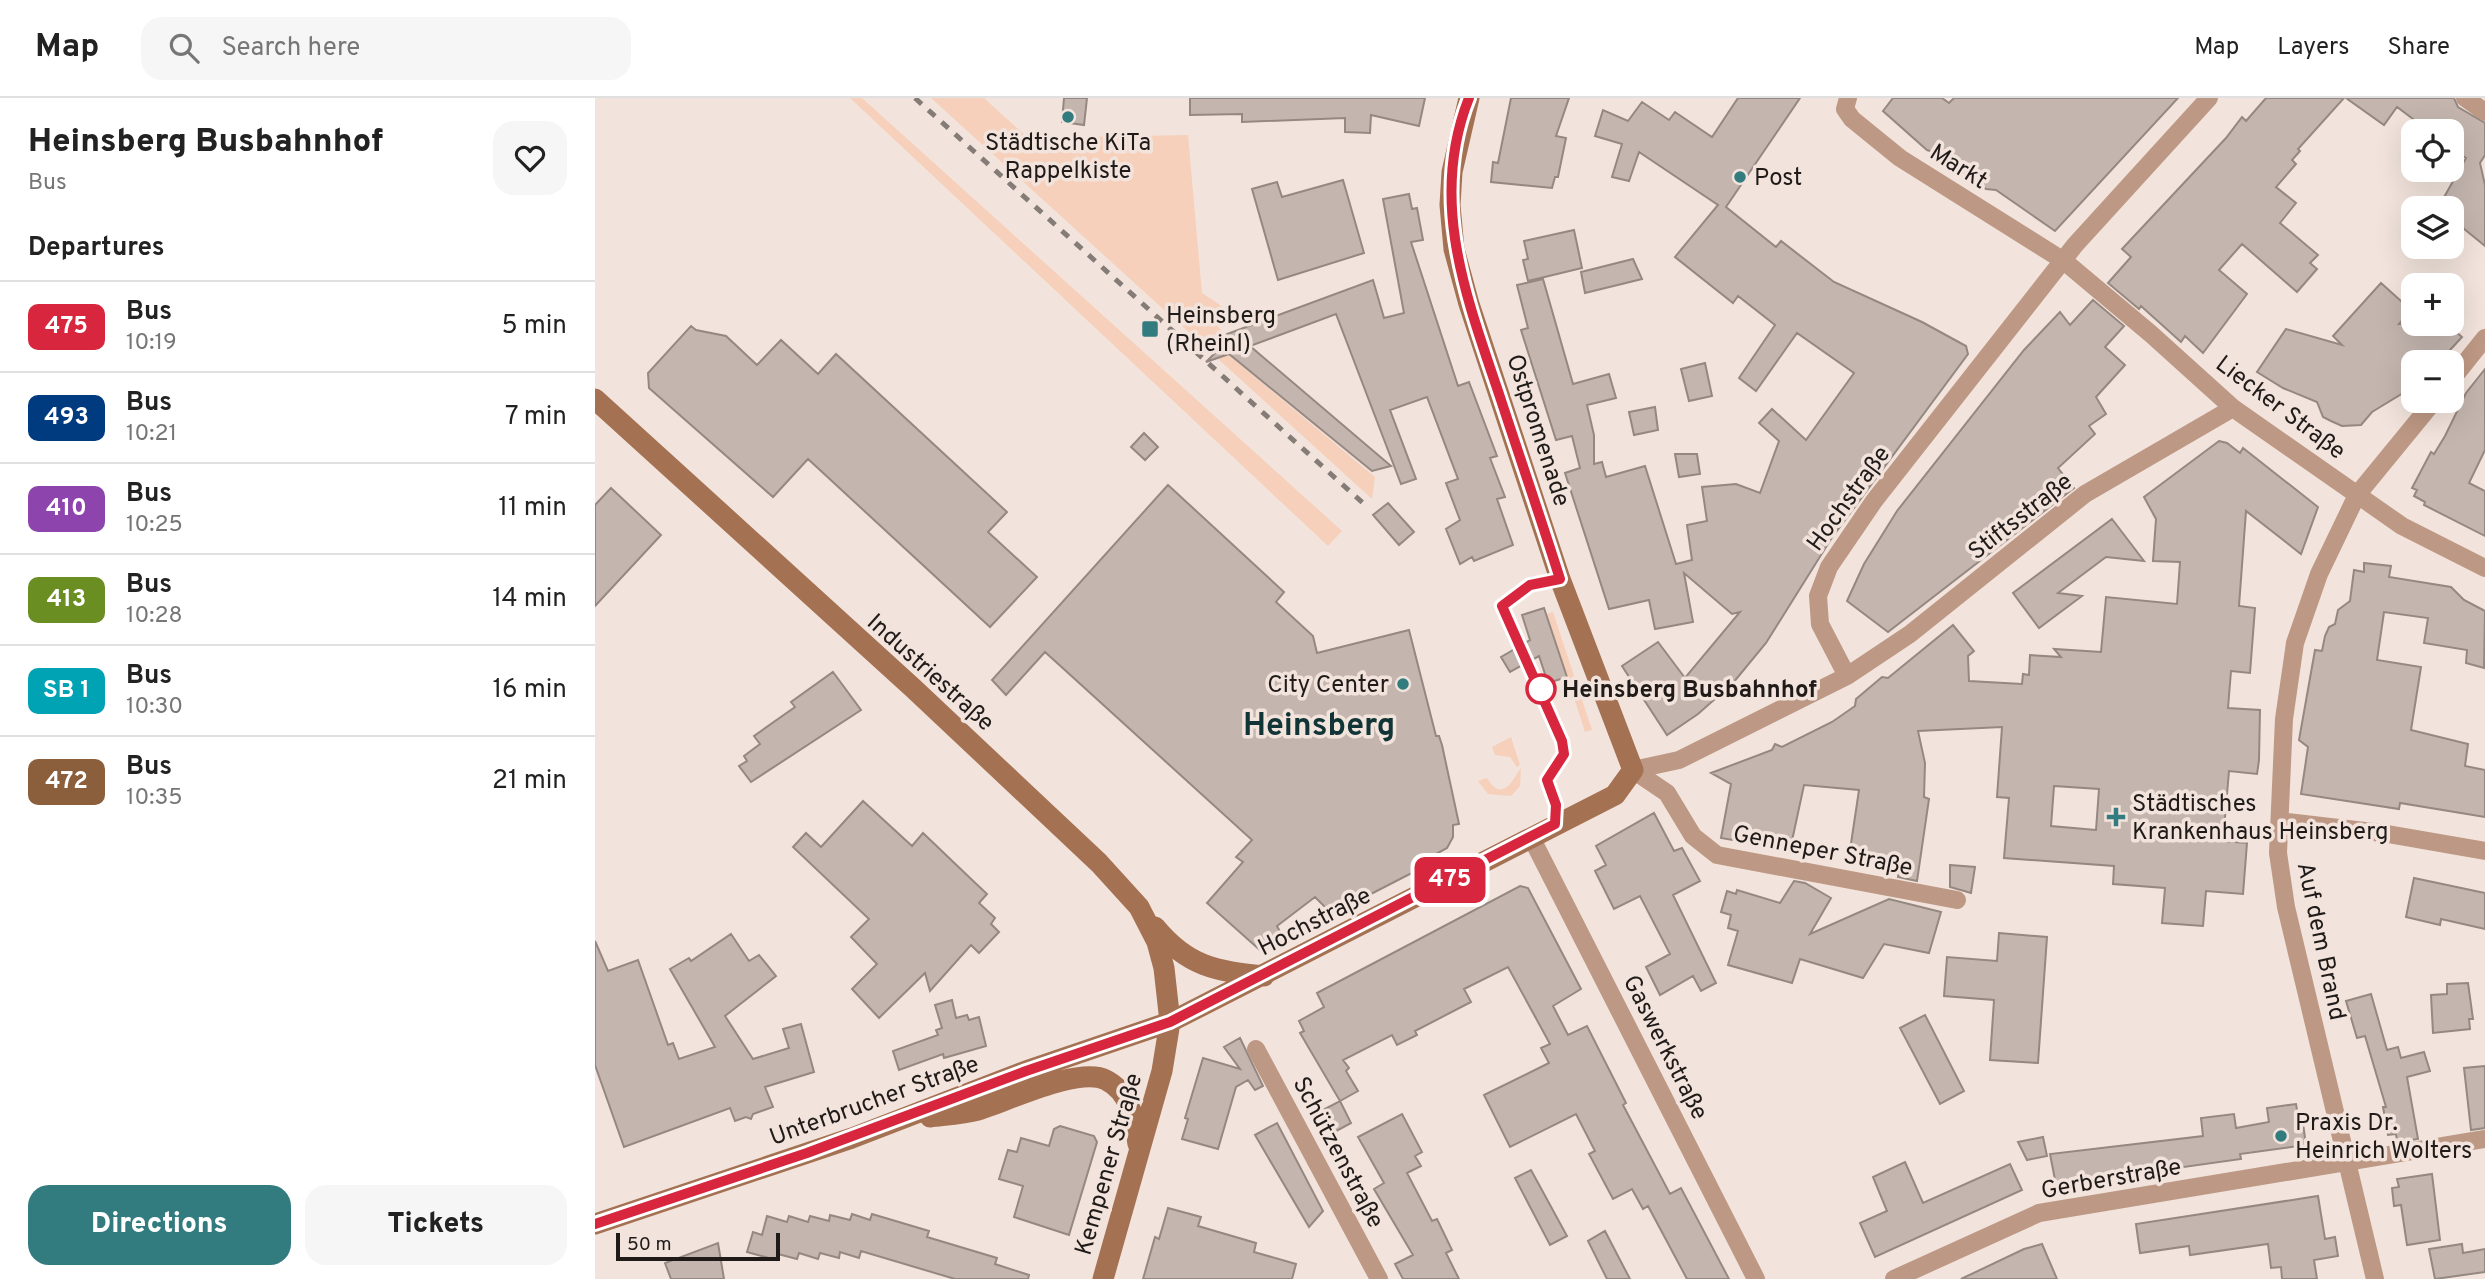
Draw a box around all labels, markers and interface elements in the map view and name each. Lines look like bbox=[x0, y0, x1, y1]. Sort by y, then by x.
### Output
search box bbox=[141, 17, 631, 80]
text: Map bbox=[35, 27, 99, 69]
icon: search bbox=[165, 29, 203, 67]
text: Search here bbox=[221, 32, 360, 65]
text: Map bbox=[2194, 33, 2239, 63]
text: Layers bbox=[2277, 33, 2349, 63]
text: Share bbox=[2387, 33, 2450, 63]
marker: Städtische KiTa Rappelkiste bbox=[1060, 109, 1076, 125]
map controls bbox=[2401, 119, 2464, 413]
button: locate bbox=[2401, 119, 2464, 182]
button: heart bbox=[493, 121, 567, 195]
text: Heinsberg Busbahnhof bbox=[28, 122, 383, 164]
place label: Städtische KiTa Rappelkiste bbox=[985, 129, 1151, 187]
street label: Markt bbox=[1924, 138, 1992, 197]
place label: Post bbox=[1754, 164, 1802, 194]
text: Bus bbox=[28, 169, 67, 198]
marker: Post bbox=[1732, 169, 1748, 185]
button: layers bbox=[2401, 196, 2464, 259]
text: Departures bbox=[28, 232, 165, 265]
button: + bbox=[2401, 273, 2464, 336]
text: Bus bbox=[126, 296, 172, 329]
place label: Heinsberg (Rheinl) bbox=[1166, 302, 1276, 360]
text: 5 min bbox=[501, 310, 567, 343]
text: 475 bbox=[45, 312, 88, 342]
marker: Heinsberg (Rheinl) bbox=[1140, 319, 1160, 339]
text: 10:19 bbox=[126, 329, 177, 358]
street label: Liecker Straße bbox=[2209, 350, 2351, 467]
button: − bbox=[2401, 350, 2464, 413]
street label: Ostpromenade bbox=[1498, 351, 1576, 511]
text: Bus bbox=[126, 387, 172, 420]
text: 7 min bbox=[505, 401, 567, 434]
text: 493 bbox=[44, 403, 89, 433]
text: 10:21 bbox=[126, 420, 177, 449]
street label: Hochstraße bbox=[1801, 441, 1898, 558]
street label: Stiftsstraße bbox=[1963, 468, 2079, 568]
text: Bus bbox=[126, 478, 172, 511]
text: 11 min bbox=[498, 492, 567, 525]
text: 410 bbox=[46, 494, 87, 524]
text: 10:25 bbox=[126, 511, 183, 540]
text: Bus bbox=[126, 569, 172, 602]
text: 14 min bbox=[492, 583, 567, 616]
text: 413 bbox=[47, 585, 86, 615]
text: 10:28 bbox=[126, 602, 183, 631]
street label: Industriestraße bbox=[860, 608, 1000, 739]
text: Bus bbox=[126, 660, 172, 693]
place label: City Center bbox=[1267, 671, 1389, 701]
text: 16 min bbox=[492, 674, 567, 707]
marker: Heinsberg Busbahnhof bbox=[1526, 674, 1556, 704]
text: SB 1 bbox=[43, 676, 90, 706]
marker: City Center bbox=[1395, 676, 1411, 692]
place label: Heinsberg Busbahnhof bbox=[1562, 676, 1817, 706]
text: 10:30 bbox=[126, 693, 183, 722]
district label: Heinsberg bbox=[1243, 707, 1395, 747]
text: Bus bbox=[126, 751, 172, 784]
text: 21 min bbox=[492, 765, 567, 798]
text: 472 bbox=[45, 767, 88, 797]
text: 10:35 bbox=[126, 784, 183, 813]
place label: Städtisches Krankenhaus Heinsberg bbox=[2132, 790, 2388, 848]
marker: Städtisches Krankenhaus Heinsberg bbox=[2106, 807, 2126, 827]
street label: Genneper Straße bbox=[1730, 820, 1915, 884]
line badge: 475 bbox=[1410, 857, 1490, 903]
street label: Auf dem Brand bbox=[2289, 860, 2351, 1023]
text: 475 bbox=[1429, 865, 1471, 895]
street label: Hochstraße bbox=[1253, 882, 1376, 964]
street label: Gaswerkstraße bbox=[1615, 970, 1714, 1125]
street label: Unterbrucher Straße bbox=[766, 1050, 983, 1154]
street label: Kempener Straße bbox=[1070, 1070, 1150, 1259]
street label: Schützenstraße bbox=[1285, 1072, 1390, 1234]
place label: Praxis Dr. Heinrich Wolters bbox=[2295, 1109, 2472, 1167]
marker: Praxis Dr. Heinrich Wolters bbox=[2273, 1128, 2289, 1144]
street label: Gerberstraße bbox=[2039, 1153, 2184, 1207]
button: Directions bbox=[28, 1185, 291, 1265]
button: Tickets bbox=[305, 1185, 567, 1265]
scale bar bbox=[616, 1230, 781, 1262]
text: 50 m bbox=[627, 1233, 672, 1257]

